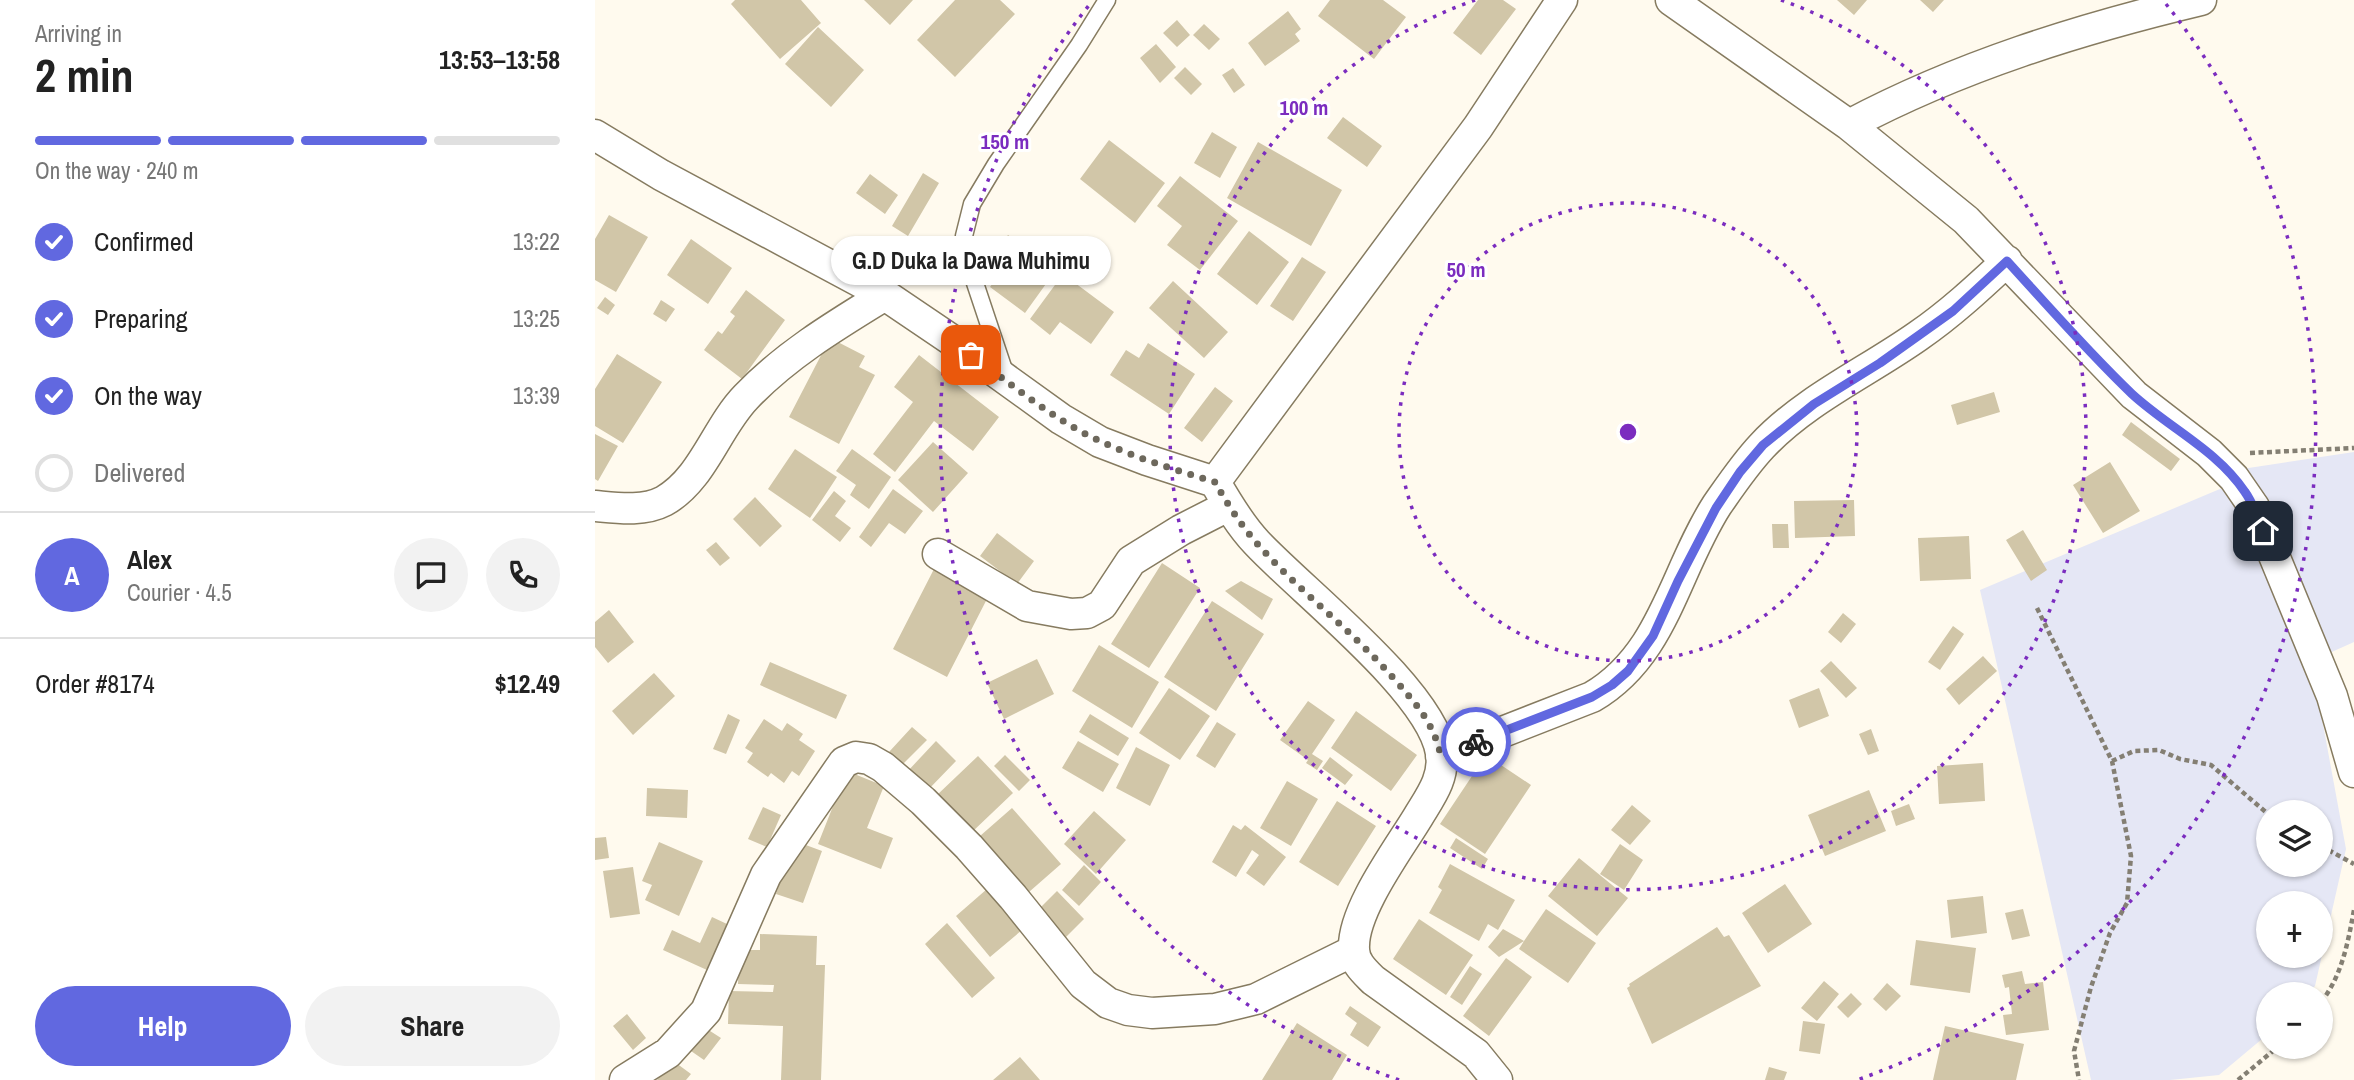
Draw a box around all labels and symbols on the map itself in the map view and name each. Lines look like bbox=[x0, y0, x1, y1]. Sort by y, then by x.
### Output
text: 100 m bbox=[1280, 93, 1328, 122]
text: 150 m bbox=[981, 127, 1029, 156]
callout: G.D Duka la Dawa Muhimu bbox=[831, 236, 1111, 285]
text: 50 m bbox=[1446, 255, 1486, 284]
pin bbox=[941, 325, 1001, 385]
centre of rings bbox=[1616, 420, 1640, 444]
pin bbox=[2233, 501, 2293, 561]
courier bbox=[1441, 707, 1511, 777]

